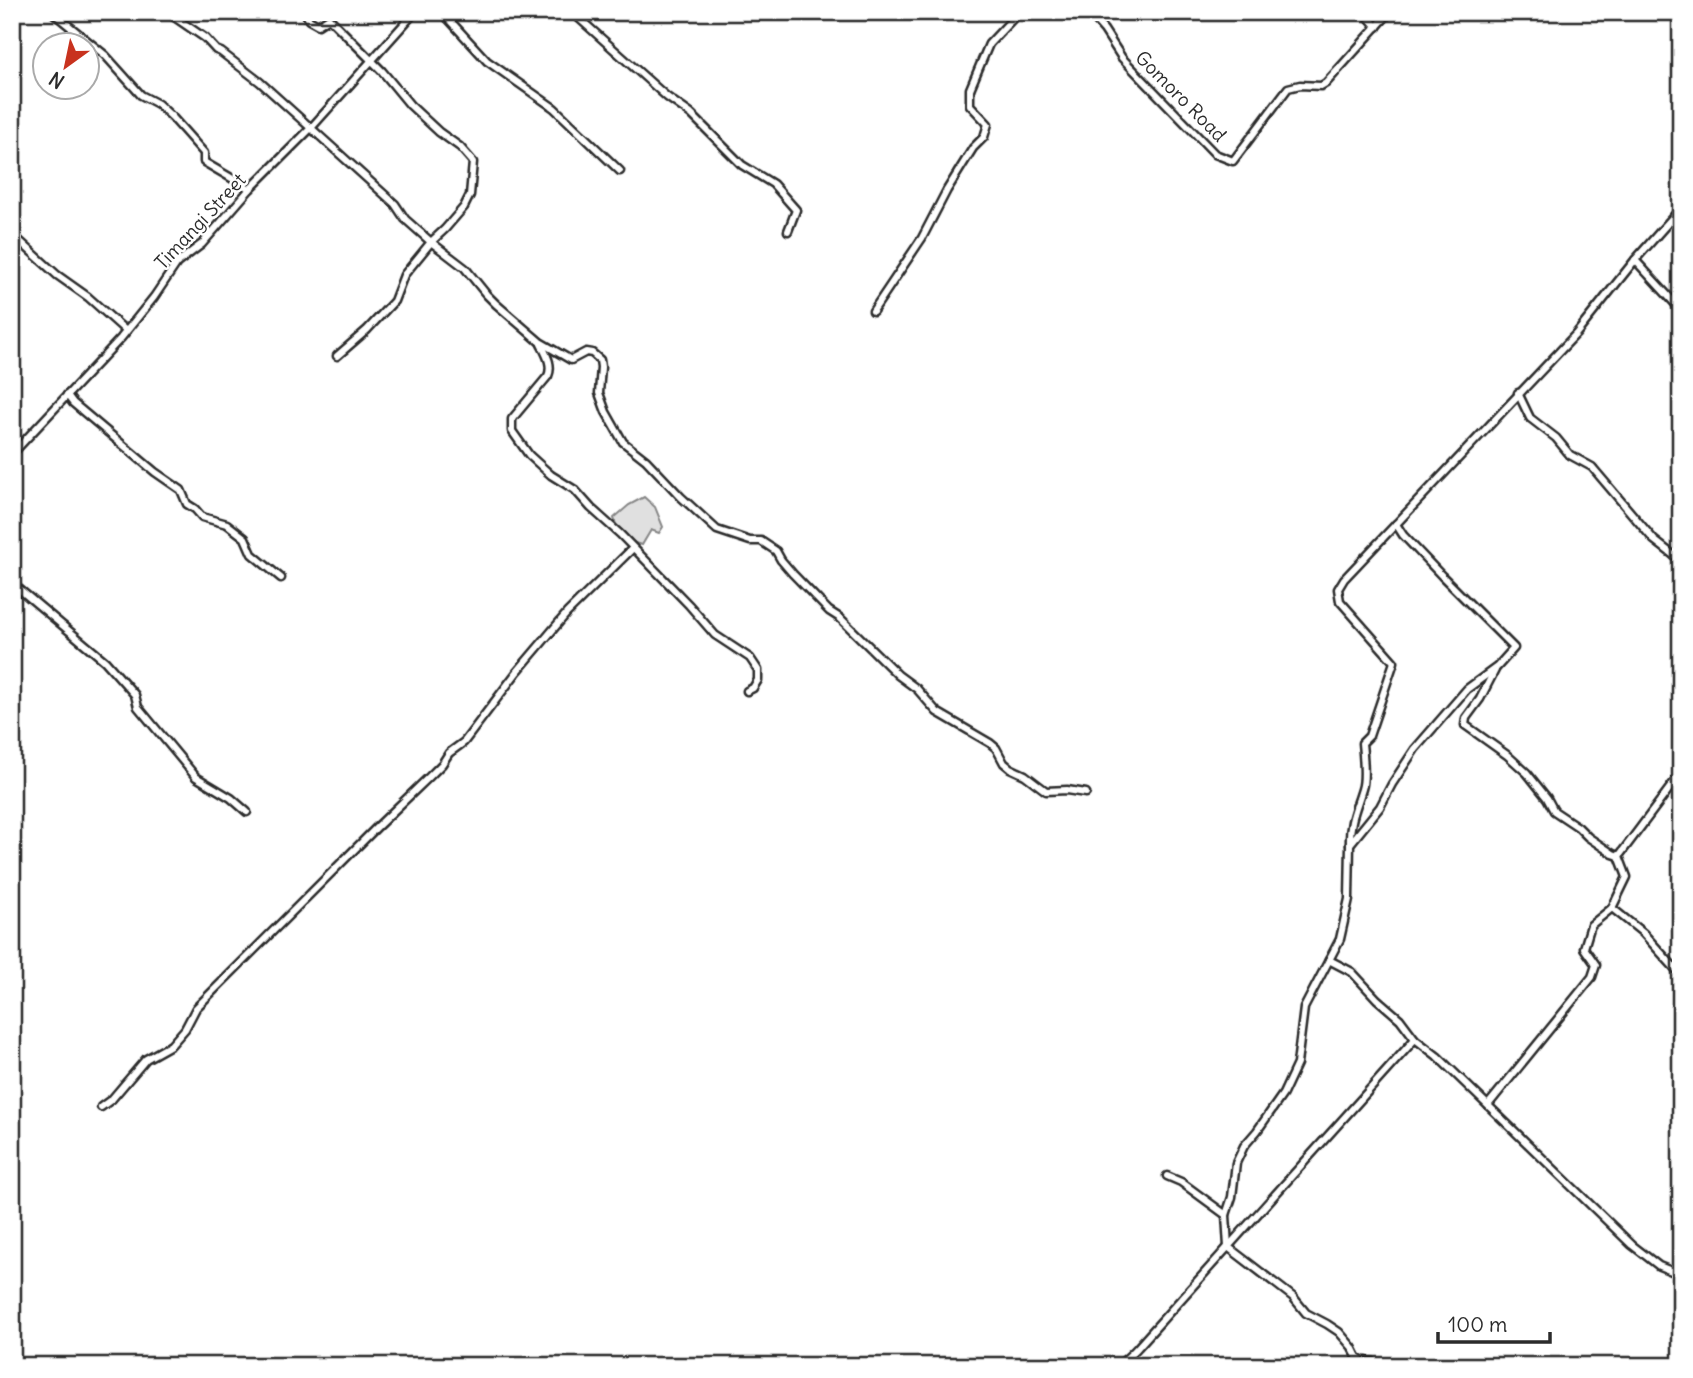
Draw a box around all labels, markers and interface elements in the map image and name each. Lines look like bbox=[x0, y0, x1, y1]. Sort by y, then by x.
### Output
north arrow bbox=[32, 32, 102, 102]
street label: Gomoro Road bbox=[1130, 45, 1232, 147]
text: N bbox=[45, 67, 69, 94]
street label: Timangi Street bbox=[149, 168, 251, 274]
scale bar bbox=[1438, 1301, 1550, 1345]
text: 100 m bbox=[1448, 1311, 1507, 1338]

